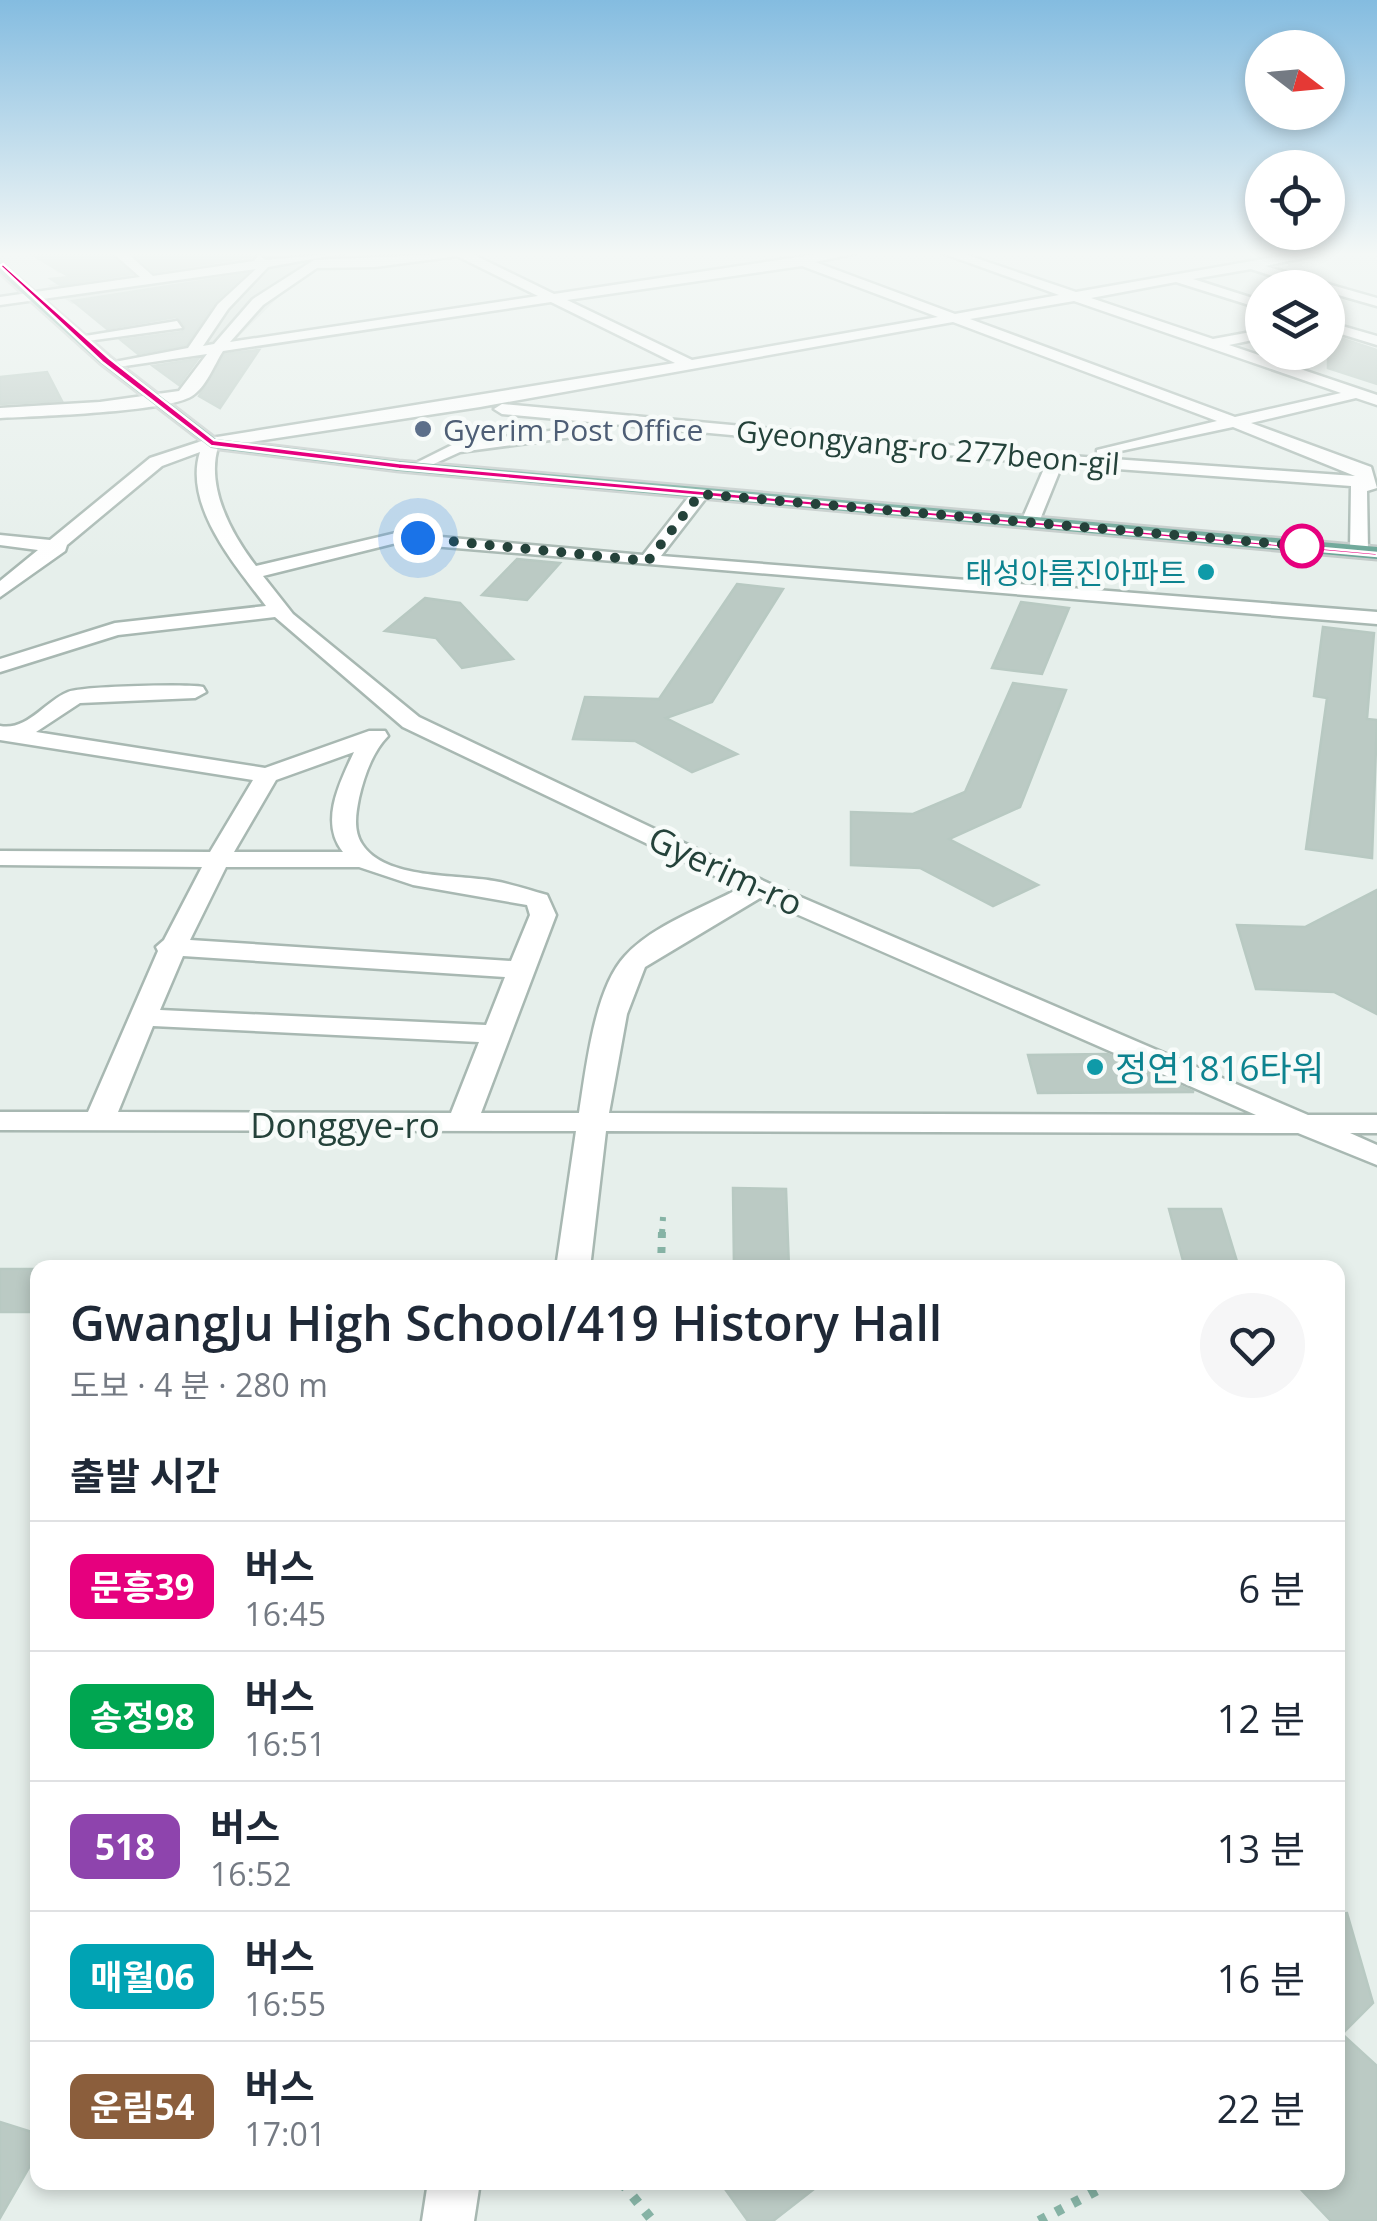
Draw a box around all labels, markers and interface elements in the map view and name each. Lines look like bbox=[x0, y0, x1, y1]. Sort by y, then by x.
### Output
north arrow bbox=[1245, 30, 1345, 130]
map controls bbox=[1245, 30, 1345, 370]
button: locate bbox=[1245, 150, 1345, 250]
button: layers bbox=[1245, 270, 1345, 370]
place label: Gyerim Post Office bbox=[443, 409, 703, 450]
street label: Gyeongyang-ro 277beon-gil bbox=[735, 410, 1121, 484]
marker: Gyerim Post Office bbox=[412, 418, 434, 440]
your location bbox=[393, 513, 443, 563]
unlabelled marker bbox=[1281, 525, 1323, 567]
place label: 태성아름진아파트 bbox=[965, 552, 1186, 593]
marker: 태성아름진아파트 bbox=[1195, 561, 1217, 583]
street label: Gyerim-ro bbox=[641, 814, 811, 926]
place label: 정연1816타워 bbox=[1115, 1044, 1324, 1091]
marker: 정연1816타워 bbox=[1084, 1056, 1106, 1078]
street label: Donggye-ro bbox=[250, 1101, 440, 1148]
text: GwangJu High School/419 History Hall bbox=[70, 1290, 942, 1355]
button: heart bbox=[1200, 1293, 1305, 1398]
text: 도보 · 4 분 · 280 m bbox=[70, 1363, 328, 1406]
text: 출발 시간 bbox=[70, 1449, 220, 1501]
text: 버스 bbox=[244, 1540, 314, 1592]
text: 6 분 bbox=[1238, 1562, 1305, 1614]
text: 문흥39 bbox=[90, 1563, 194, 1610]
text: 16:45 bbox=[244, 1592, 326, 1635]
text: 버스 bbox=[244, 1670, 314, 1722]
text: 12 분 bbox=[1217, 1692, 1305, 1744]
text: 송정98 bbox=[90, 1693, 194, 1740]
text: 16:51 bbox=[244, 1722, 326, 1765]
text: 버스 bbox=[210, 1800, 280, 1852]
text: 13 분 bbox=[1217, 1822, 1305, 1874]
text: 518 bbox=[95, 1823, 155, 1870]
text: 16:52 bbox=[210, 1852, 292, 1895]
text: 버스 bbox=[244, 1930, 314, 1982]
text: 16 분 bbox=[1217, 1952, 1305, 2004]
text: 매월06 bbox=[90, 1953, 194, 2000]
text: 16:55 bbox=[244, 1982, 326, 2025]
text: 버스 bbox=[244, 2060, 314, 2112]
text: 22 분 bbox=[1217, 2082, 1305, 2134]
text: 운림54 bbox=[90, 2083, 194, 2130]
text: 17:01 bbox=[244, 2112, 326, 2155]

